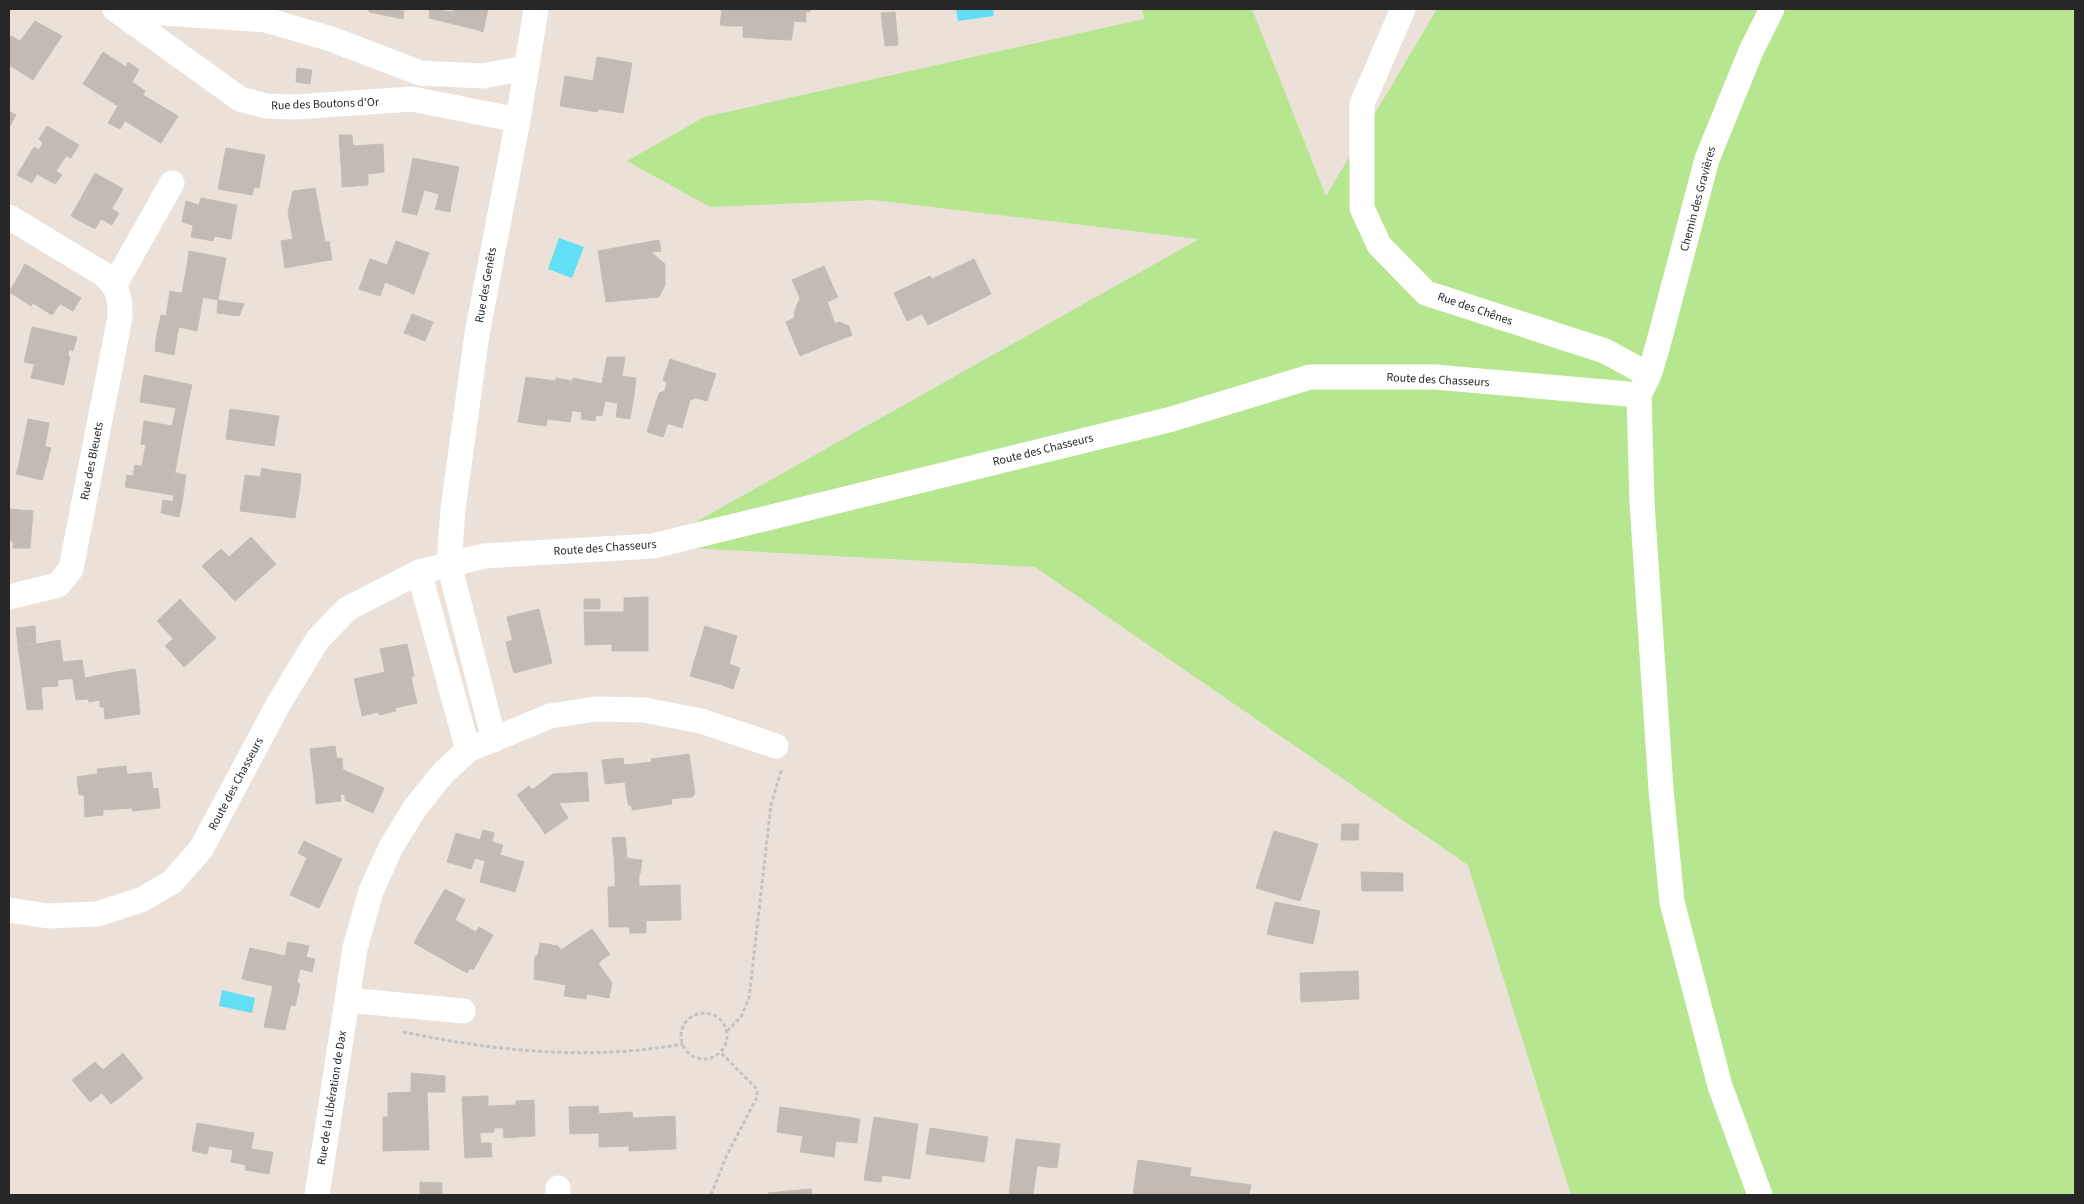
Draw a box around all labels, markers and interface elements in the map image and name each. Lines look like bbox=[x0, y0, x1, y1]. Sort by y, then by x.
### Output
street label: Rue des Boutons d'Or bbox=[271, 94, 380, 114]
street label: Chemin des Gravières bbox=[1676, 145, 1720, 253]
street label: Rue des Genêts bbox=[471, 246, 501, 324]
street label: Rue des Chênes bbox=[1435, 288, 1515, 330]
street label: Route des Chasseurs bbox=[1386, 369, 1490, 391]
street label: Rue des Bleuets bbox=[76, 421, 108, 501]
street label: Route des Chasseurs bbox=[991, 429, 1095, 471]
street label: Route des Chasseurs bbox=[553, 536, 657, 560]
street label: Route des Chasseurs bbox=[204, 734, 268, 834]
street label: Rue de la Libération de Dax bbox=[313, 1029, 351, 1166]

